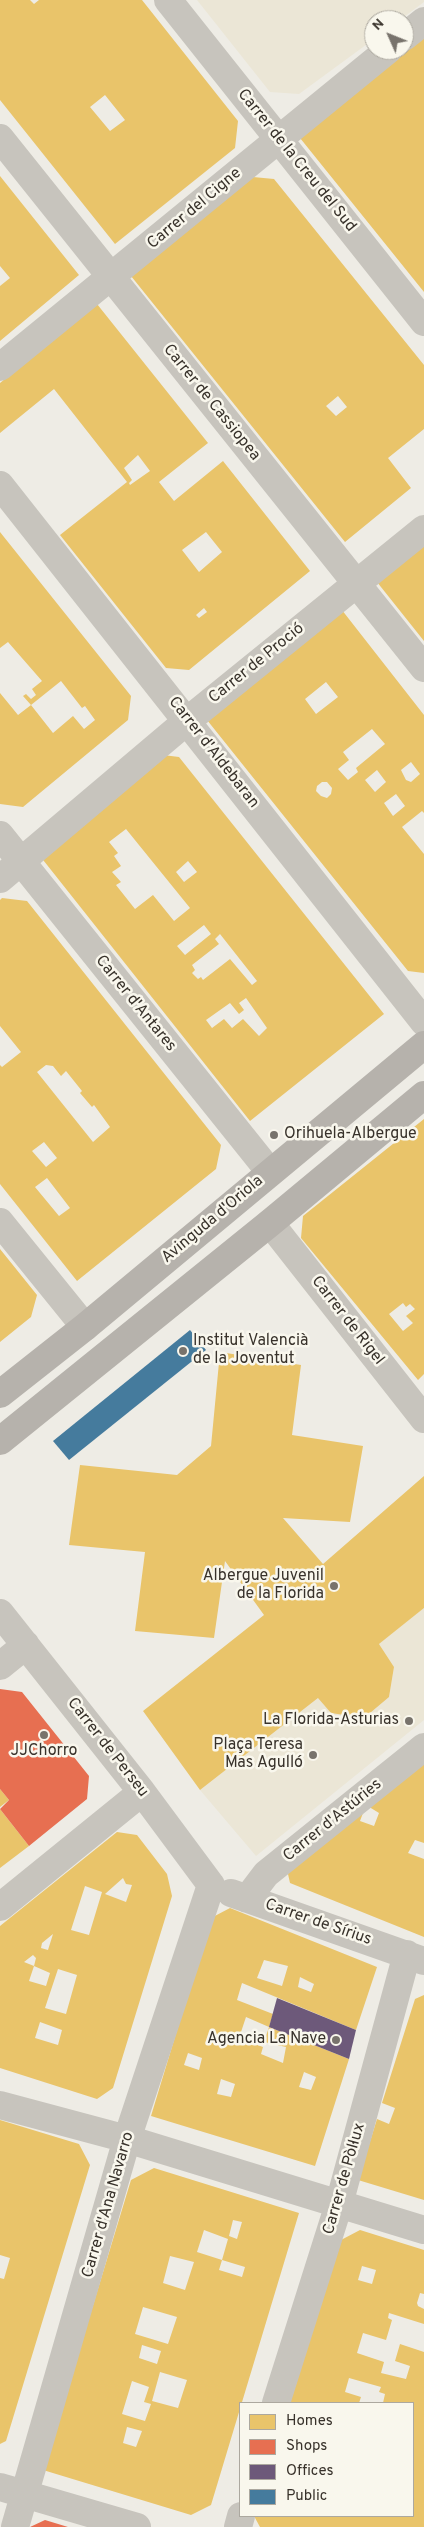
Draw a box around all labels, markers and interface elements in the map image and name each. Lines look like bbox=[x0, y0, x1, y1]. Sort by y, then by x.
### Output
north arrow bbox=[364, 10, 414, 60]
text: N bbox=[369, 15, 388, 34]
street label: Carrer de la Creu del Sud bbox=[233, 86, 359, 236]
street label: Carrer del Cigne bbox=[144, 164, 246, 254]
street label: Carrer de Cassiopea bbox=[158, 341, 264, 465]
street label: Carrer de Proció bbox=[205, 620, 309, 708]
street label: Carrer d'Aldebaran bbox=[164, 693, 262, 813]
street label: Carrer d'Antares bbox=[90, 952, 180, 1056]
place label: Orihuela-Albergue bbox=[284, 1125, 417, 1145]
marker: Orihuela-Albergue bbox=[268, 1129, 280, 1141]
street label: Avinguda d'Oriola bbox=[158, 1172, 268, 1268]
street label: Carrer de Rigel bbox=[306, 1273, 388, 1369]
place label: Institut Valencià de la Joventut bbox=[193, 1332, 309, 1370]
marker: Institut Valencià de la Joventut bbox=[177, 1345, 189, 1357]
place label: Albergue Juvenil de la Florida bbox=[203, 1567, 324, 1605]
marker: Albergue Juvenil de la Florida bbox=[328, 1580, 340, 1592]
street label: Carrer de Perseu bbox=[62, 1694, 152, 1802]
place label: La Florida-Asturias bbox=[263, 1711, 399, 1731]
marker: La Florida-Asturias bbox=[403, 1715, 415, 1727]
marker: JJChorro bbox=[38, 1729, 50, 1741]
place label: Plaça Teresa Mas Agulló bbox=[213, 1736, 303, 1774]
place label: JJChorro bbox=[11, 1742, 77, 1762]
marker: Plaça Teresa Mas Agulló bbox=[307, 1749, 319, 1761]
street label: Carrer d'Astúries bbox=[280, 1775, 386, 1867]
street label: Carrer de Sírius bbox=[262, 1896, 374, 1950]
place label: Agencia La Nave bbox=[207, 2030, 326, 2050]
marker: Agencia La Nave bbox=[330, 2034, 342, 2046]
street label: Carrer de Pòl·lux bbox=[320, 2121, 370, 2237]
street label: Carrer d'Ana Navarro bbox=[79, 2130, 139, 2280]
legend bbox=[239, 2402, 414, 2517]
text: Homes bbox=[286, 2412, 333, 2431]
text: Shops bbox=[286, 2437, 327, 2456]
text: Offices bbox=[286, 2462, 333, 2481]
text: Public bbox=[286, 2487, 327, 2506]

